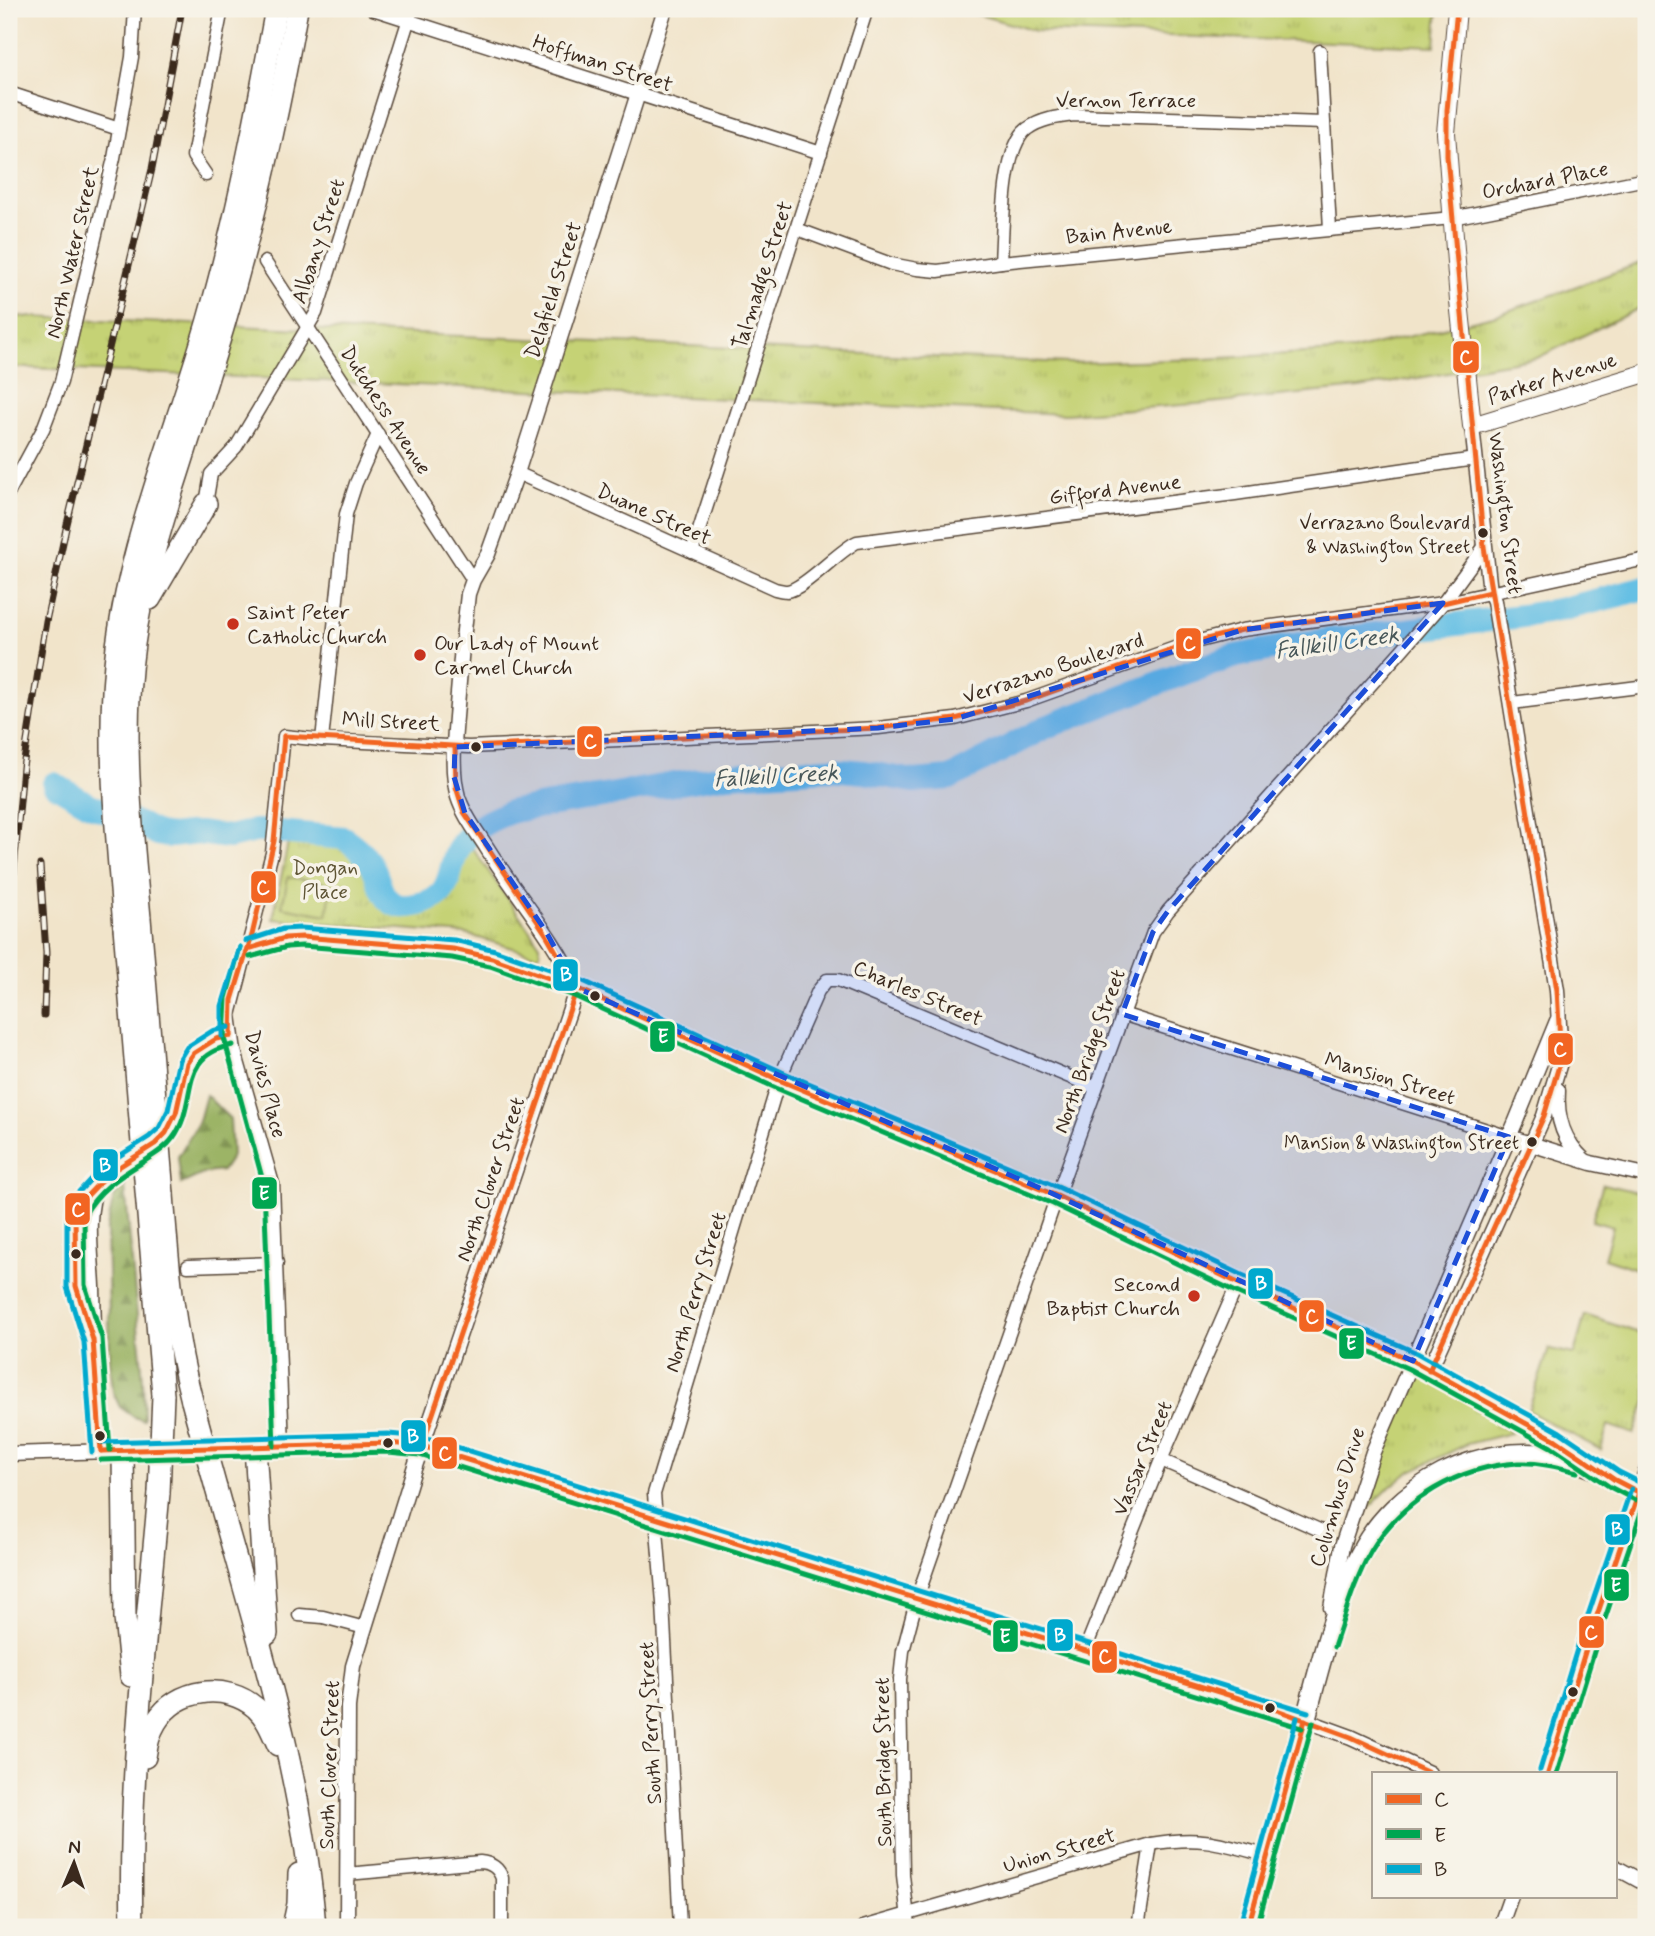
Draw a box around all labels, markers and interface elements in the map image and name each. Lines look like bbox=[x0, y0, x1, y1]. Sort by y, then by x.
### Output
street label: Hoffman Street bbox=[529, 28, 676, 100]
street label: Vernon Terrace bbox=[1056, 87, 1196, 115]
street label: Orchard Place bbox=[1480, 155, 1611, 207]
street label: North Water Street bbox=[40, 163, 107, 341]
street label: Albany Street bbox=[286, 175, 352, 307]
street label: Talmadge Street bbox=[726, 198, 802, 354]
street label: Bain Avenue bbox=[1064, 212, 1174, 252]
street label: Delafield Street bbox=[519, 218, 589, 362]
line badge: C bbox=[1452, 340, 1480, 374]
street label: Dutchess Avenue bbox=[333, 341, 437, 480]
text: C bbox=[1459, 346, 1473, 371]
street label: Parker Avenue bbox=[1484, 346, 1620, 412]
street label: Washington Street bbox=[1479, 430, 1529, 596]
street label: Gifford Avenue bbox=[1048, 468, 1183, 514]
street label: Duane Street bbox=[592, 477, 715, 553]
place label: Verrazano Boulevard & Washington Street bbox=[1299, 511, 1470, 563]
marker: Verrazano Boulevard & Washington Street bbox=[1476, 526, 1490, 540]
place label: Saint Peter Catholic Church bbox=[247, 599, 387, 651]
marker: Saint Peter Catholic Church bbox=[225, 616, 241, 632]
water label: Fallkill Creek bbox=[1274, 620, 1401, 667]
street label: Verrazano Boulevard bbox=[959, 627, 1147, 711]
line badge: C bbox=[1175, 627, 1202, 660]
place label: Our Lady of Mount Carmel Church bbox=[434, 630, 599, 682]
text: C bbox=[1182, 632, 1196, 657]
marker: Our Lady of Mount Carmel Church bbox=[412, 647, 428, 663]
street label: Mill Street bbox=[341, 705, 441, 739]
line badge: C bbox=[576, 725, 603, 758]
text: C bbox=[583, 730, 597, 755]
unlabelled marker bbox=[469, 740, 483, 754]
water label: Fallkill Creek bbox=[713, 759, 839, 795]
park label: Dongan Place bbox=[292, 854, 358, 906]
line badge: C bbox=[250, 870, 277, 904]
text: C bbox=[256, 876, 270, 901]
street label: Charles Street bbox=[849, 954, 987, 1034]
line badge: B bbox=[552, 958, 579, 992]
text: B bbox=[560, 963, 572, 988]
street label: North Bridge Street bbox=[1047, 965, 1133, 1137]
unlabelled marker bbox=[588, 989, 602, 1003]
line badge: E bbox=[649, 1020, 676, 1053]
text: E bbox=[657, 1025, 669, 1050]
street label: Davies Place bbox=[237, 1027, 293, 1141]
line badge: C bbox=[1547, 1032, 1574, 1066]
text: C bbox=[1553, 1038, 1567, 1063]
street label: Mansion Street bbox=[1321, 1046, 1459, 1112]
street label: North Clover Street bbox=[450, 1093, 532, 1265]
place label: Mansion & Washington Street bbox=[1284, 1131, 1519, 1159]
marker: Mansion & Washington Street bbox=[1525, 1135, 1539, 1149]
line badge: B bbox=[92, 1148, 119, 1182]
text: B bbox=[99, 1154, 111, 1179]
line badge: E bbox=[251, 1176, 278, 1210]
text: E bbox=[258, 1182, 270, 1207]
line badge: C bbox=[64, 1192, 91, 1226]
text: C bbox=[71, 1198, 85, 1223]
street label: North Perry Street bbox=[658, 1209, 734, 1376]
unlabelled marker bbox=[69, 1247, 83, 1261]
line badge: B bbox=[1247, 1267, 1274, 1300]
place label: Second Baptist Church bbox=[1047, 1271, 1180, 1323]
text: B bbox=[1255, 1272, 1267, 1297]
marker: Second Baptist Church bbox=[1186, 1288, 1202, 1304]
line badge: C bbox=[1298, 1299, 1325, 1333]
text: C bbox=[1305, 1305, 1319, 1330]
line badge: E bbox=[1338, 1327, 1365, 1360]
text: E bbox=[1345, 1332, 1357, 1357]
street label: Vassar Street bbox=[1106, 1396, 1180, 1520]
line badge: B bbox=[400, 1419, 427, 1453]
street label: Columbus Drive bbox=[1303, 1424, 1372, 1571]
text: B bbox=[407, 1425, 419, 1450]
unlabelled marker bbox=[93, 1429, 107, 1443]
unlabelled marker bbox=[381, 1436, 395, 1450]
line badge: C bbox=[431, 1436, 458, 1470]
text: C bbox=[438, 1442, 452, 1467]
line badge: B bbox=[1604, 1513, 1631, 1546]
text: B bbox=[1611, 1518, 1623, 1543]
line badge: E bbox=[1603, 1568, 1630, 1602]
text: E bbox=[1610, 1574, 1622, 1599]
line badge: C bbox=[1578, 1615, 1605, 1649]
line badge: B bbox=[1046, 1618, 1074, 1652]
line badge: E bbox=[992, 1619, 1019, 1653]
text: C bbox=[1584, 1621, 1598, 1646]
text: B bbox=[1054, 1624, 1066, 1649]
text: E bbox=[999, 1625, 1011, 1650]
line badge: C bbox=[1091, 1640, 1118, 1674]
street label: South Perry Street bbox=[633, 1641, 669, 1805]
text: C bbox=[1098, 1645, 1112, 1670]
street label: South Bridge Street bbox=[869, 1677, 899, 1847]
street label: South Clover Street bbox=[313, 1680, 347, 1850]
unlabelled marker bbox=[1566, 1685, 1580, 1699]
unlabelled marker bbox=[1263, 1701, 1277, 1715]
legend bbox=[1372, 1772, 1616, 1898]
text: C bbox=[1434, 1786, 1449, 1814]
street label: Union Street bbox=[1000, 1822, 1119, 1880]
text: E bbox=[1434, 1822, 1446, 1850]
north arrow bbox=[38, 1828, 108, 1898]
text: N bbox=[68, 1835, 81, 1860]
text: B bbox=[1434, 1856, 1447, 1884]

